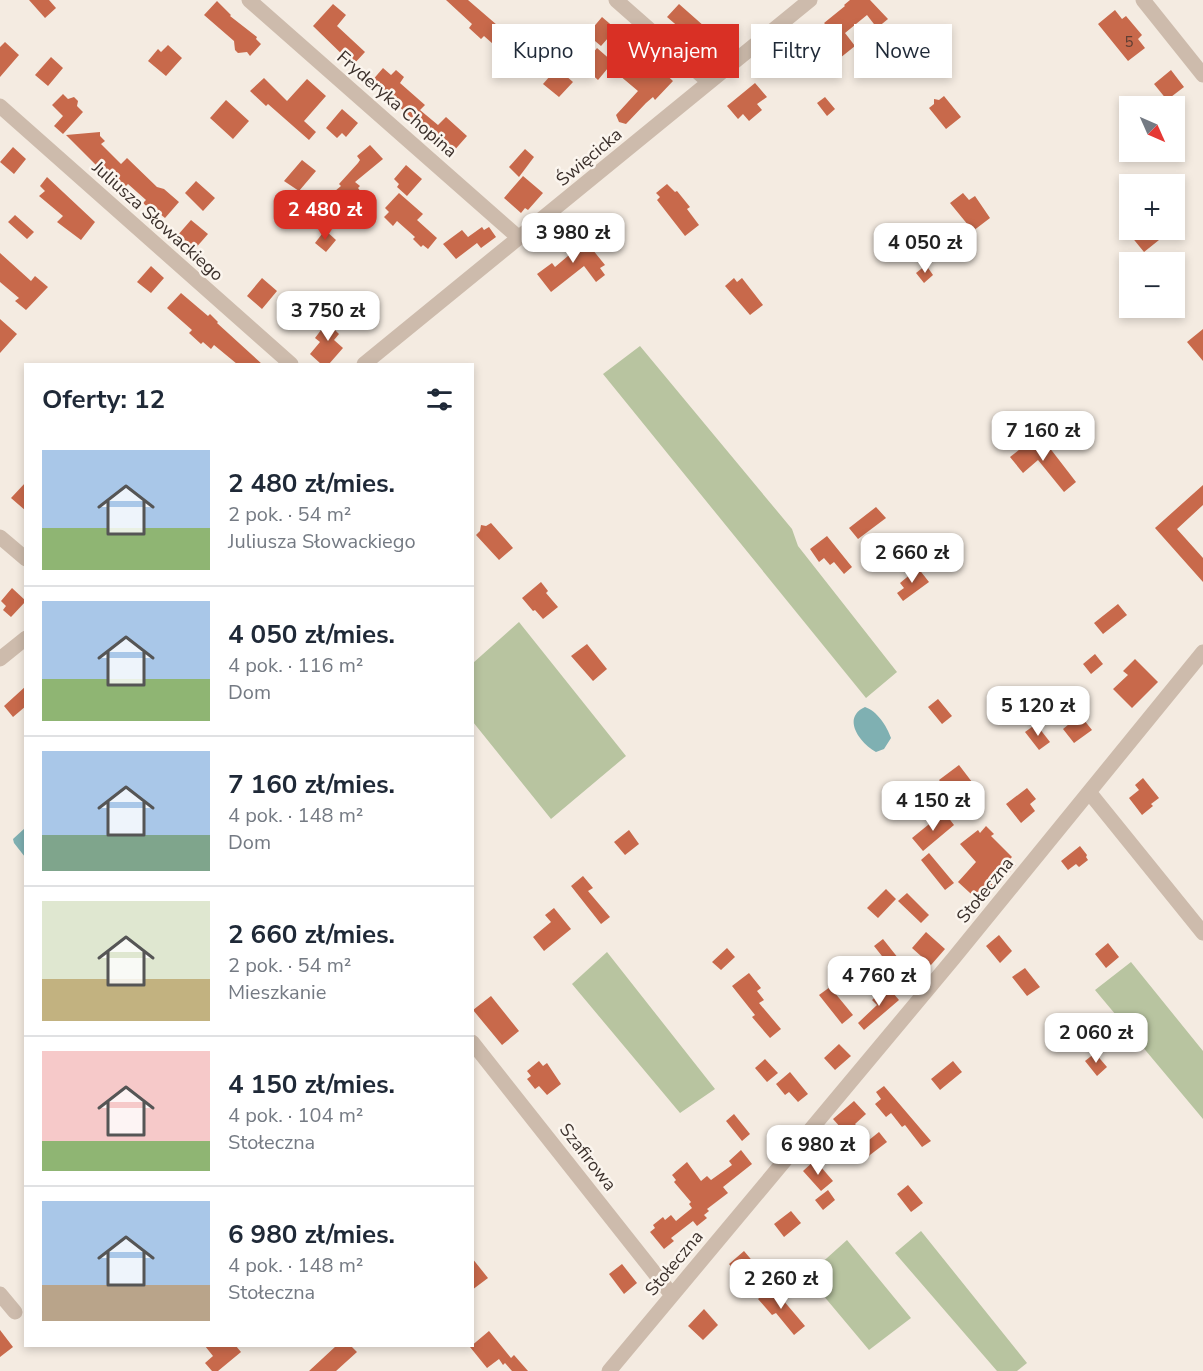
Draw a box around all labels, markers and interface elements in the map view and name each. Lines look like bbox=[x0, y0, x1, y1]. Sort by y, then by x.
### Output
chip: Kupno bbox=[492, 24, 595, 78]
chip: Wynajem bbox=[607, 24, 739, 78]
chip: Filtry bbox=[751, 24, 842, 78]
chip: Nowe bbox=[854, 24, 952, 78]
house number: 5 bbox=[1124, 32, 1134, 52]
street label: Fryderyka Chopina bbox=[332, 45, 462, 163]
north arrow bbox=[1119, 96, 1185, 162]
map controls bbox=[1119, 96, 1185, 318]
street label: Święcicka bbox=[551, 122, 627, 192]
street label: Juliusza Słowackiego bbox=[86, 155, 229, 286]
button: + bbox=[1119, 174, 1185, 240]
pin: 2 480 zł bbox=[263, 190, 387, 241]
text: 2 480 zł bbox=[288, 196, 362, 223]
pin: 3 980 zł bbox=[511, 213, 635, 264]
text: 3 980 zł bbox=[536, 219, 610, 246]
pin: 4 050 zł bbox=[863, 223, 987, 274]
text: 4 050 zł bbox=[888, 229, 962, 256]
button: − bbox=[1119, 252, 1185, 318]
pin: 3 750 zł bbox=[266, 291, 390, 342]
text: 3 750 zł bbox=[291, 297, 365, 324]
text: Oferty: 12 bbox=[42, 382, 165, 417]
icon: filters bbox=[423, 383, 456, 416]
pin: 7 160 zł bbox=[981, 411, 1105, 462]
text: 7 160 zł bbox=[1006, 417, 1080, 444]
text: 2 480 zł/mies. bbox=[228, 466, 395, 501]
icon: home bbox=[90, 474, 162, 546]
text: 2 pok. · 54 m² bbox=[228, 501, 351, 528]
text: Juliusza Słowackiego bbox=[228, 528, 416, 555]
pin: 2 660 zł bbox=[850, 533, 974, 584]
text: 2 660 zł bbox=[875, 539, 949, 566]
text: 4 050 zł/mies. bbox=[228, 617, 395, 652]
icon: home bbox=[90, 625, 162, 697]
text: 4 pok. · 116 m² bbox=[228, 652, 363, 679]
text: Dom bbox=[228, 679, 271, 706]
pin: 5 120 zł bbox=[976, 686, 1100, 737]
text: 5 120 zł bbox=[1001, 692, 1075, 719]
text: 7 160 zł/mies. bbox=[228, 767, 395, 802]
icon: home bbox=[90, 775, 162, 847]
pin: 4 150 zł bbox=[871, 781, 995, 832]
text: 4 150 zł bbox=[896, 787, 970, 814]
text: 4 pok. · 148 m² bbox=[228, 802, 363, 829]
text: Dom bbox=[228, 829, 271, 856]
street label: Stołeczna bbox=[951, 852, 1019, 928]
text: 2 660 zł/mies. bbox=[228, 917, 395, 952]
icon: home bbox=[90, 925, 162, 997]
text: 2 pok. · 54 m² bbox=[228, 952, 351, 979]
pin: 4 760 zł bbox=[817, 956, 941, 1007]
text: 4 760 zł bbox=[842, 962, 916, 989]
text: Mieszkanie bbox=[228, 979, 326, 1006]
pin: 2 060 zł bbox=[1034, 1013, 1158, 1064]
text: 2 060 zł bbox=[1059, 1019, 1133, 1046]
text: 4 150 zł/mies. bbox=[228, 1067, 395, 1102]
icon: home bbox=[90, 1075, 162, 1147]
text: 4 pok. · 104 m² bbox=[228, 1102, 363, 1129]
street label: Szafirowa bbox=[554, 1118, 622, 1196]
pin: 6 980 zł bbox=[756, 1125, 880, 1176]
text: Stołeczna bbox=[228, 1129, 315, 1156]
text: 6 980 zł bbox=[781, 1131, 855, 1158]
text: 6 980 zł/mies. bbox=[228, 1217, 395, 1252]
icon: home bbox=[90, 1225, 162, 1297]
street label: Stołeczna bbox=[640, 1225, 708, 1301]
text: 4 pok. · 148 m² bbox=[228, 1252, 363, 1279]
pin: 2 260 zł bbox=[719, 1259, 843, 1310]
text: 2 260 zł bbox=[744, 1265, 818, 1292]
text: Stołeczna bbox=[228, 1279, 315, 1306]

